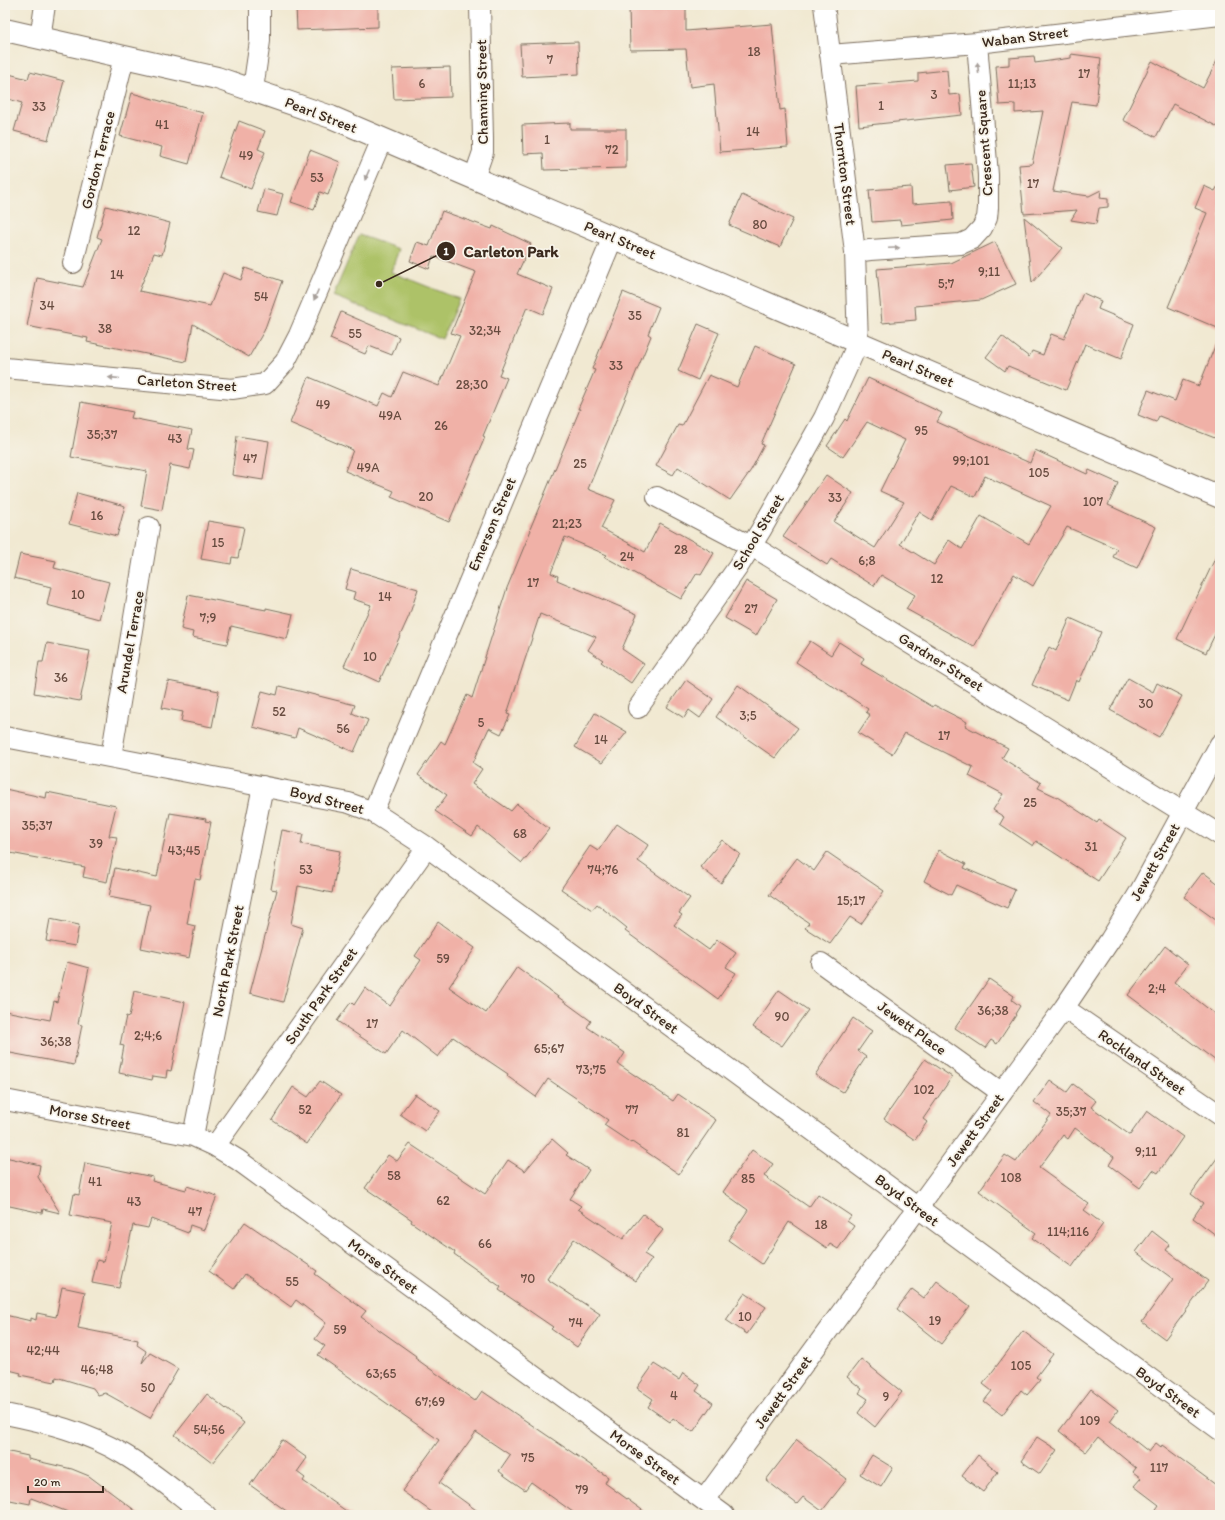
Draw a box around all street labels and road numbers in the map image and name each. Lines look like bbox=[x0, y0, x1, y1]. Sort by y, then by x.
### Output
street label: Waban Street bbox=[981, 23, 1069, 51]
street label: Channing Street bbox=[472, 39, 492, 145]
street label: Crescent Square bbox=[971, 89, 997, 197]
street label: Pearl Street bbox=[282, 93, 360, 137]
street label: Gordon Terrace bbox=[77, 109, 119, 211]
street label: Thornton Street bbox=[830, 122, 860, 227]
street label: Pearl Street bbox=[581, 217, 659, 263]
street label: Pearl Street bbox=[879, 345, 957, 391]
street label: Carleton Street bbox=[137, 371, 238, 395]
street label: Emerson Street bbox=[464, 474, 520, 574]
street label: School Street bbox=[728, 490, 788, 573]
street label: Arundel Terrace bbox=[112, 589, 148, 695]
street label: Gardner Street bbox=[895, 629, 987, 696]
street label: Boyd Street bbox=[288, 782, 366, 818]
street label: Jewett Street bbox=[1126, 820, 1184, 904]
street label: North Park Street bbox=[208, 903, 248, 1018]
street label: South Park Street bbox=[281, 944, 361, 1048]
street label: Boyd Street bbox=[610, 978, 682, 1038]
street label: Jewett Place bbox=[874, 997, 950, 1059]
street label: Rockland Street bbox=[1095, 1025, 1190, 1099]
street label: Jewett Street bbox=[942, 1090, 1008, 1170]
street label: Morse Street bbox=[48, 1100, 133, 1134]
street label: Boyd Street bbox=[871, 1170, 943, 1230]
street label: Morse Street bbox=[344, 1234, 422, 1298]
street label: Jewett Street bbox=[750, 1352, 816, 1432]
street label: Boyd Street bbox=[1132, 1362, 1204, 1422]
street label: Morse Street bbox=[606, 1425, 684, 1489]

